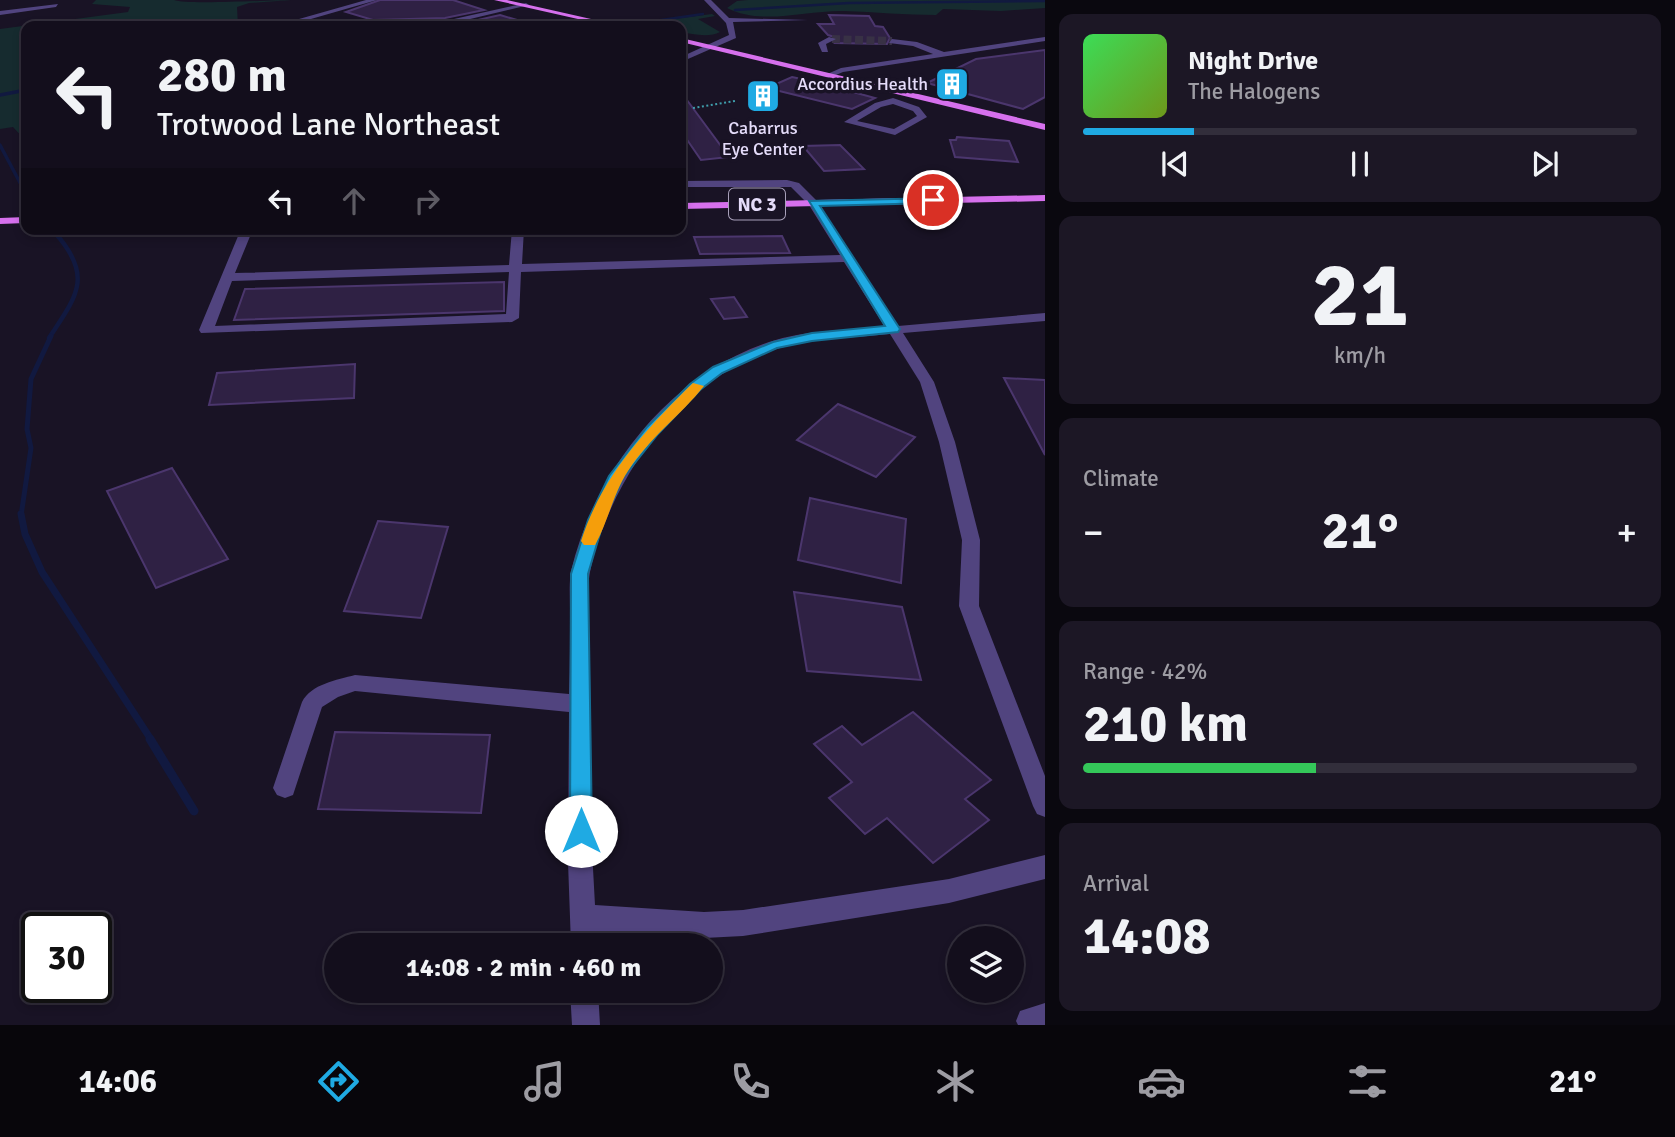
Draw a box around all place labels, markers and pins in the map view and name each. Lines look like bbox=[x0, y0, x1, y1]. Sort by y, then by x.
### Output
building icon: Accordius Health bbox=[933, 65, 971, 103]
place label: Accordius Health bbox=[797, 73, 928, 95]
building icon: Cabarrus Eye Center bbox=[744, 77, 782, 115]
place label: Cabarrus Eye Center bbox=[722, 117, 805, 160]
pin bbox=[903, 170, 963, 230]

